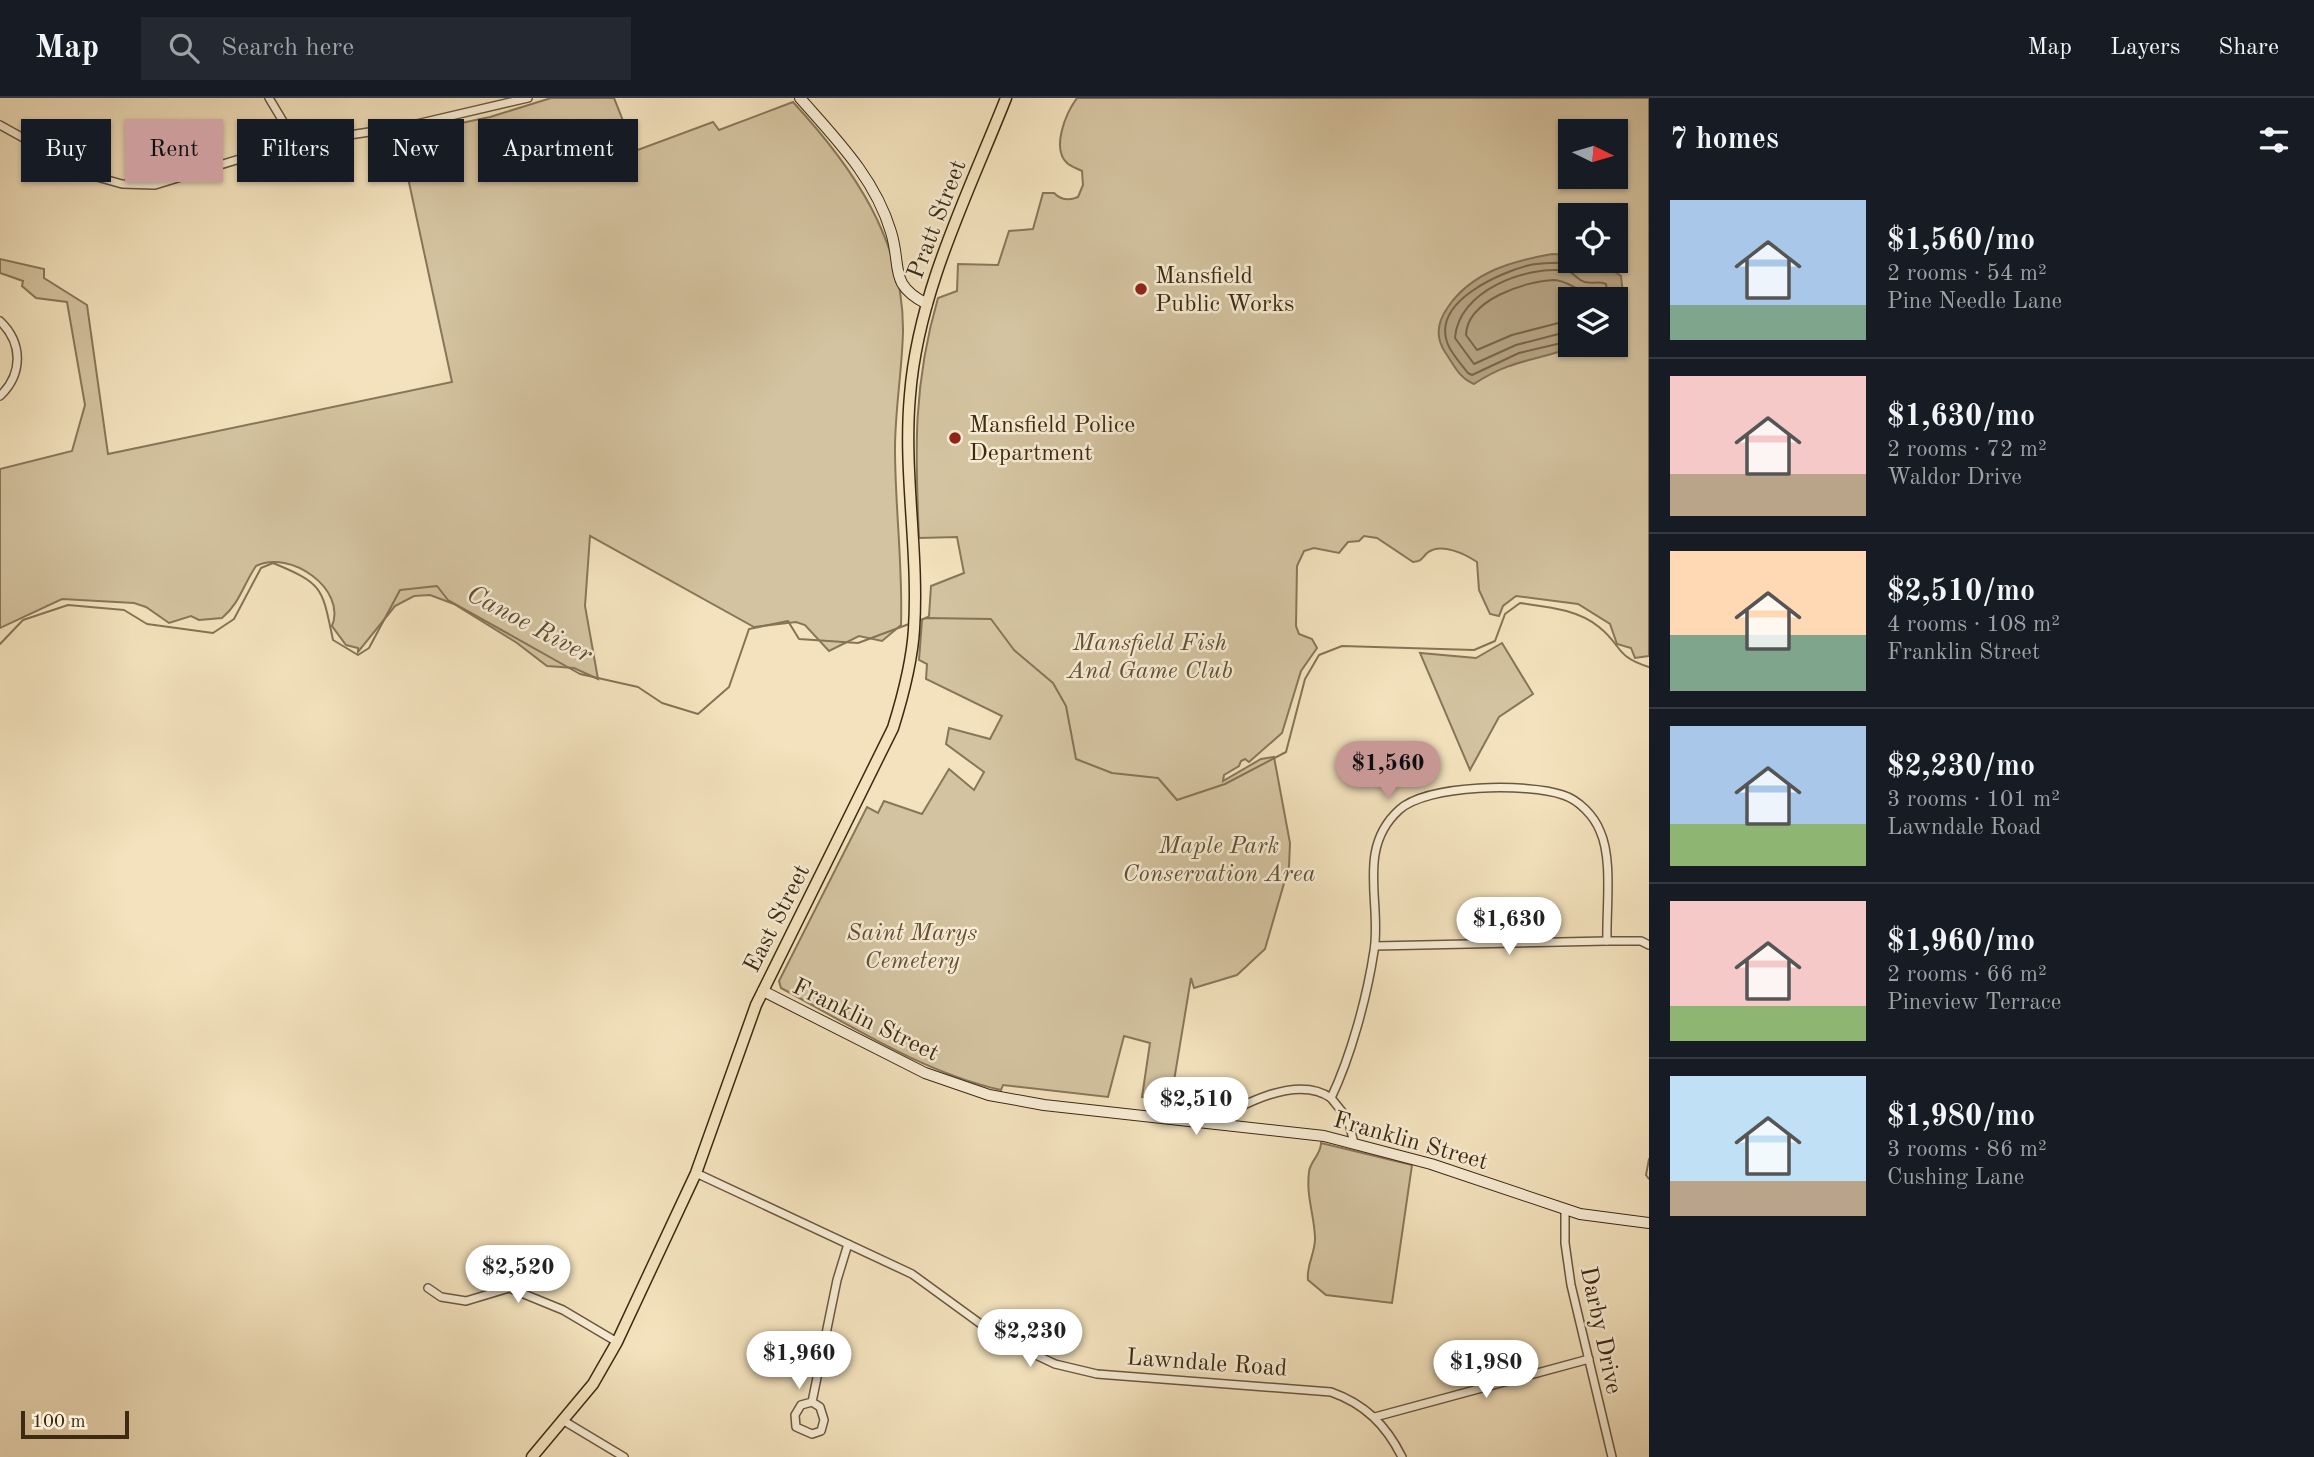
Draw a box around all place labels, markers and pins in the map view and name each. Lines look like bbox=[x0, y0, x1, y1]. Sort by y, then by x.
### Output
place label: Mansfield Public Works bbox=[1155, 265, 1295, 317]
marker: Mansfield Public Works bbox=[1133, 281, 1149, 297]
place label: Mansfield Police Department bbox=[969, 414, 1135, 466]
marker: Mansfield Police Department bbox=[947, 430, 963, 446]
pin: $1,560 bbox=[1331, 742, 1445, 801]
pin: $1,630 bbox=[1452, 898, 1566, 957]
pin: $2,510 bbox=[1139, 1077, 1253, 1137]
pin: $2,520 bbox=[461, 1246, 575, 1305]
pin: $2,230 bbox=[973, 1310, 1087, 1369]
pin: $1,960 bbox=[742, 1332, 856, 1391]
pin: $1,980 bbox=[1429, 1340, 1543, 1400]

